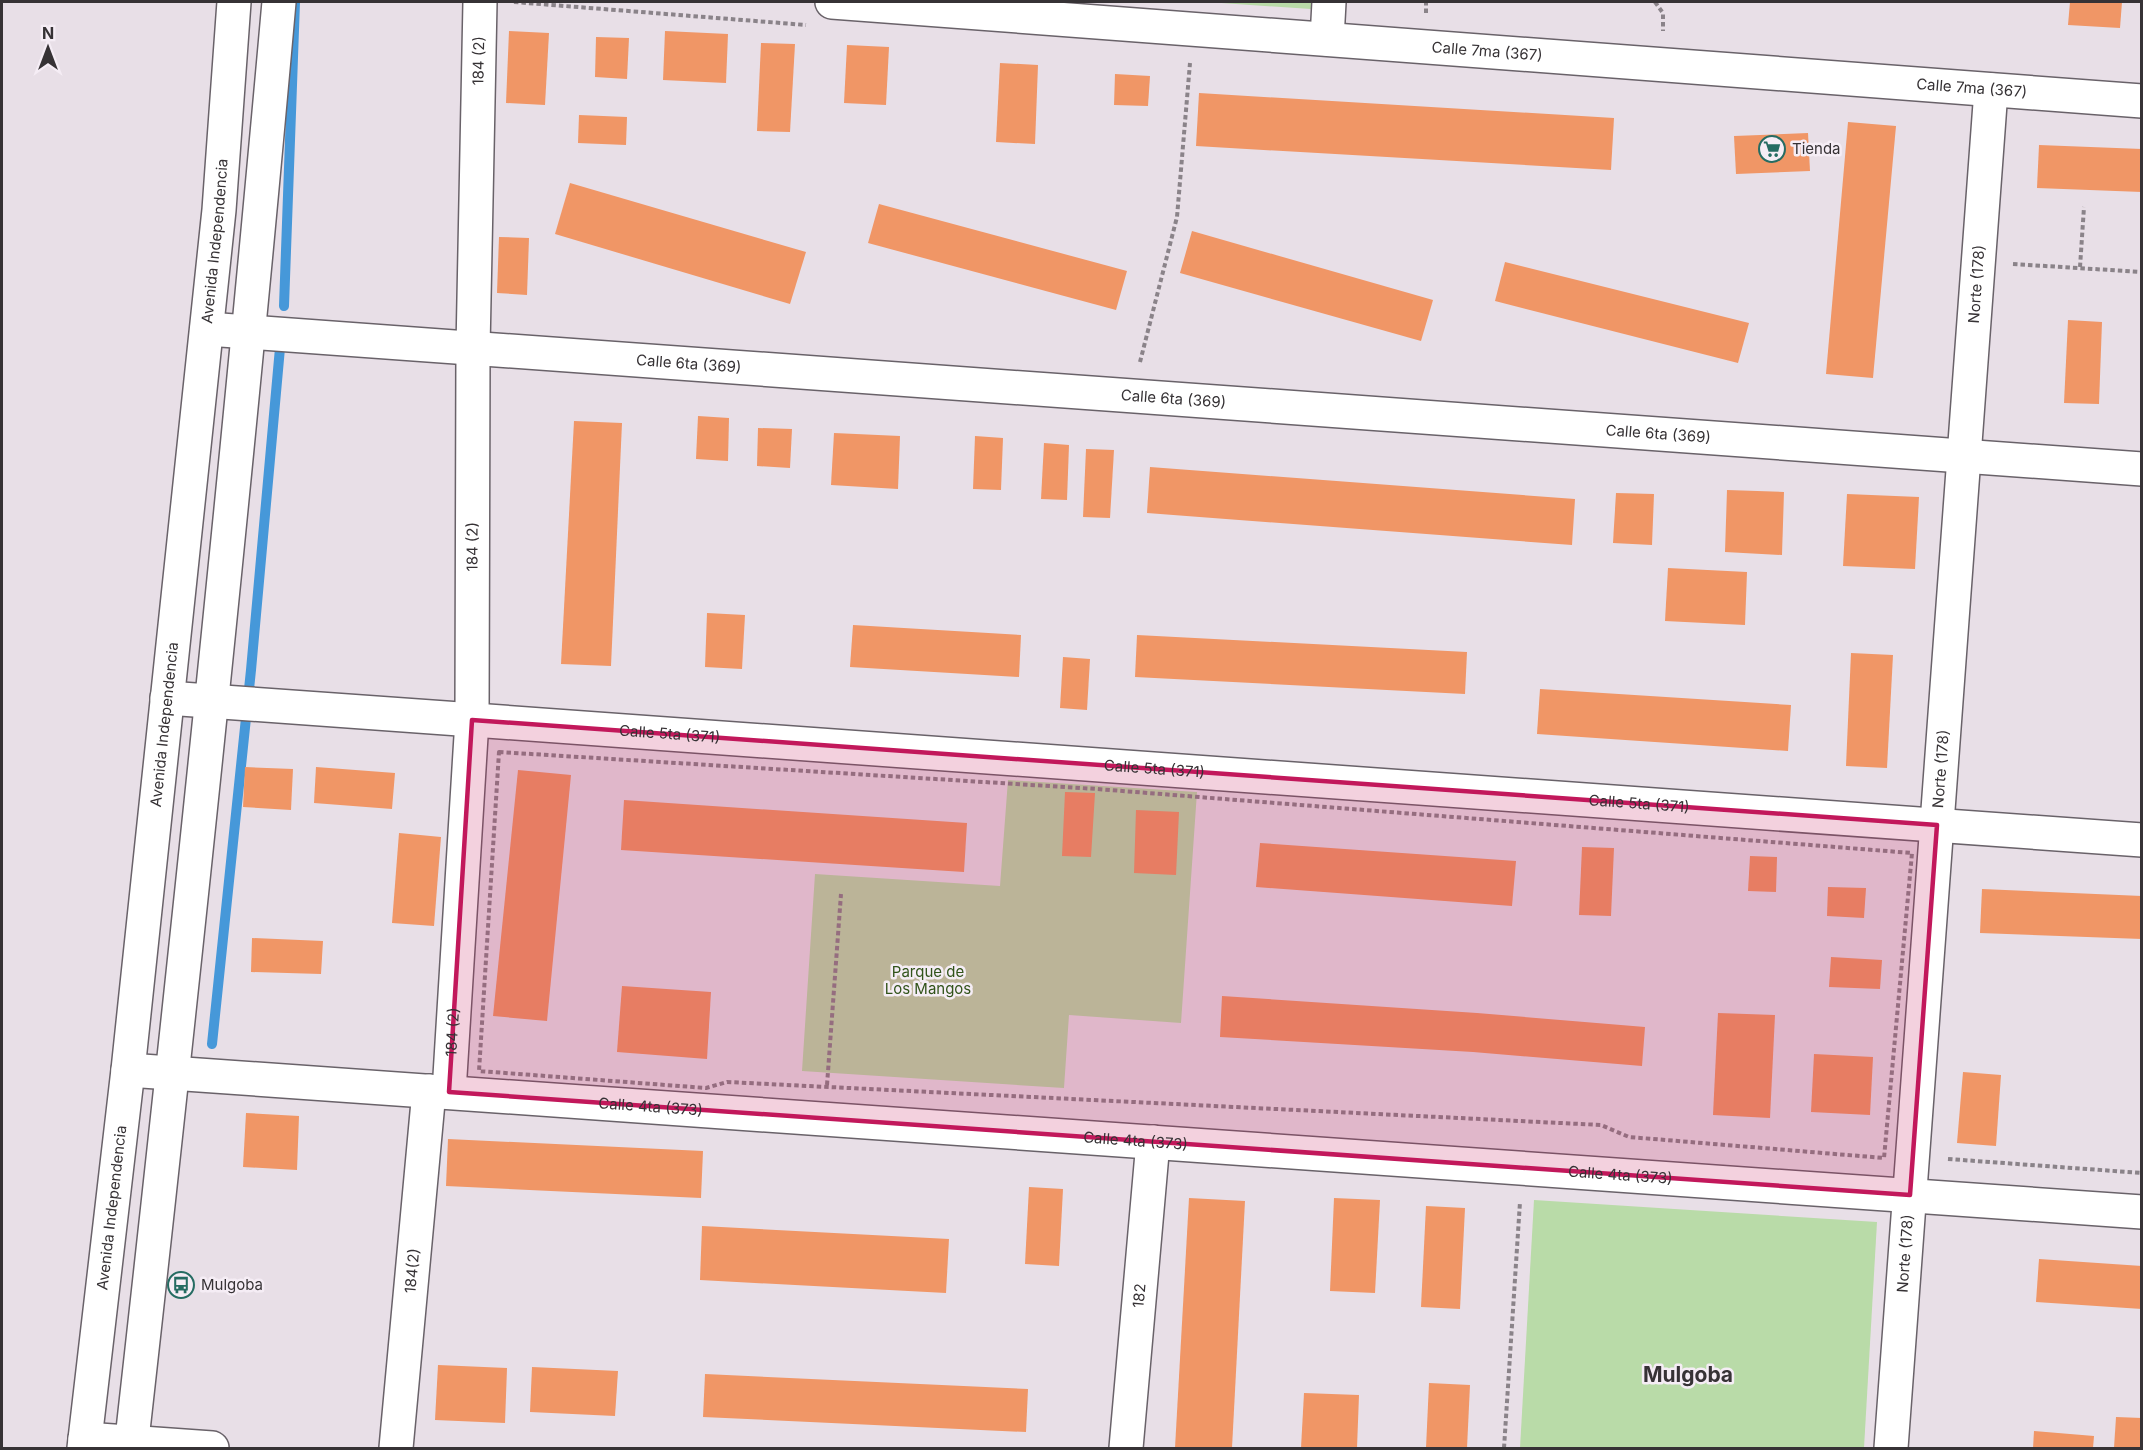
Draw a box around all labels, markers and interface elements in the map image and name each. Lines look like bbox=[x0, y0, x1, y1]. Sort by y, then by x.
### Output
north arrow bbox=[18, 18, 78, 78]
text: N bbox=[42, 23, 54, 43]
street label: 184 (2) bbox=[468, 36, 488, 86]
street label: Calle 7ma (367) bbox=[1431, 37, 1543, 65]
street label: Calle 7ma (367) bbox=[1916, 74, 2028, 101]
supermarket icon: Tienda bbox=[1757, 134, 1787, 164]
place label: Tienda bbox=[1792, 139, 1841, 158]
street label: Avenida Independencia bbox=[197, 158, 232, 325]
street label: Norte (178) bbox=[1964, 244, 1989, 324]
street label: Calle 6ta (369) bbox=[635, 350, 742, 377]
street label: Calle 6ta (369) bbox=[1120, 385, 1227, 412]
street label: Calle 6ta (369) bbox=[1605, 420, 1712, 447]
street label: 184 (2) bbox=[462, 522, 482, 571]
street label: Avenida Independencia bbox=[146, 641, 182, 808]
street label: Calle 5ta (371) bbox=[619, 721, 721, 747]
street label: Norte (178) bbox=[1928, 729, 1953, 809]
street label: Calle 5ta (371) bbox=[1103, 755, 1206, 782]
street label: Calle 5ta (371) bbox=[1588, 790, 1690, 816]
park label: Parque de Los Mangos bbox=[885, 962, 971, 998]
street label: 184 (2) bbox=[441, 1007, 463, 1057]
street label: Calle 4ta (373) bbox=[598, 1093, 704, 1120]
street label: Avenida Independencia bbox=[92, 1124, 131, 1291]
street label: Calle 4ta (373) bbox=[1083, 1127, 1188, 1154]
street label: Calle 4ta (373) bbox=[1567, 1162, 1673, 1188]
street label: Norte (178) bbox=[1892, 1214, 1917, 1293]
street label: 184(2) bbox=[400, 1247, 423, 1294]
bus stop icon: Mulgoba bbox=[166, 1270, 196, 1300]
place label: Mulgoba bbox=[201, 1275, 263, 1294]
street label: 182 bbox=[1128, 1282, 1149, 1309]
district label: Mulgoba bbox=[1643, 1362, 1733, 1387]

